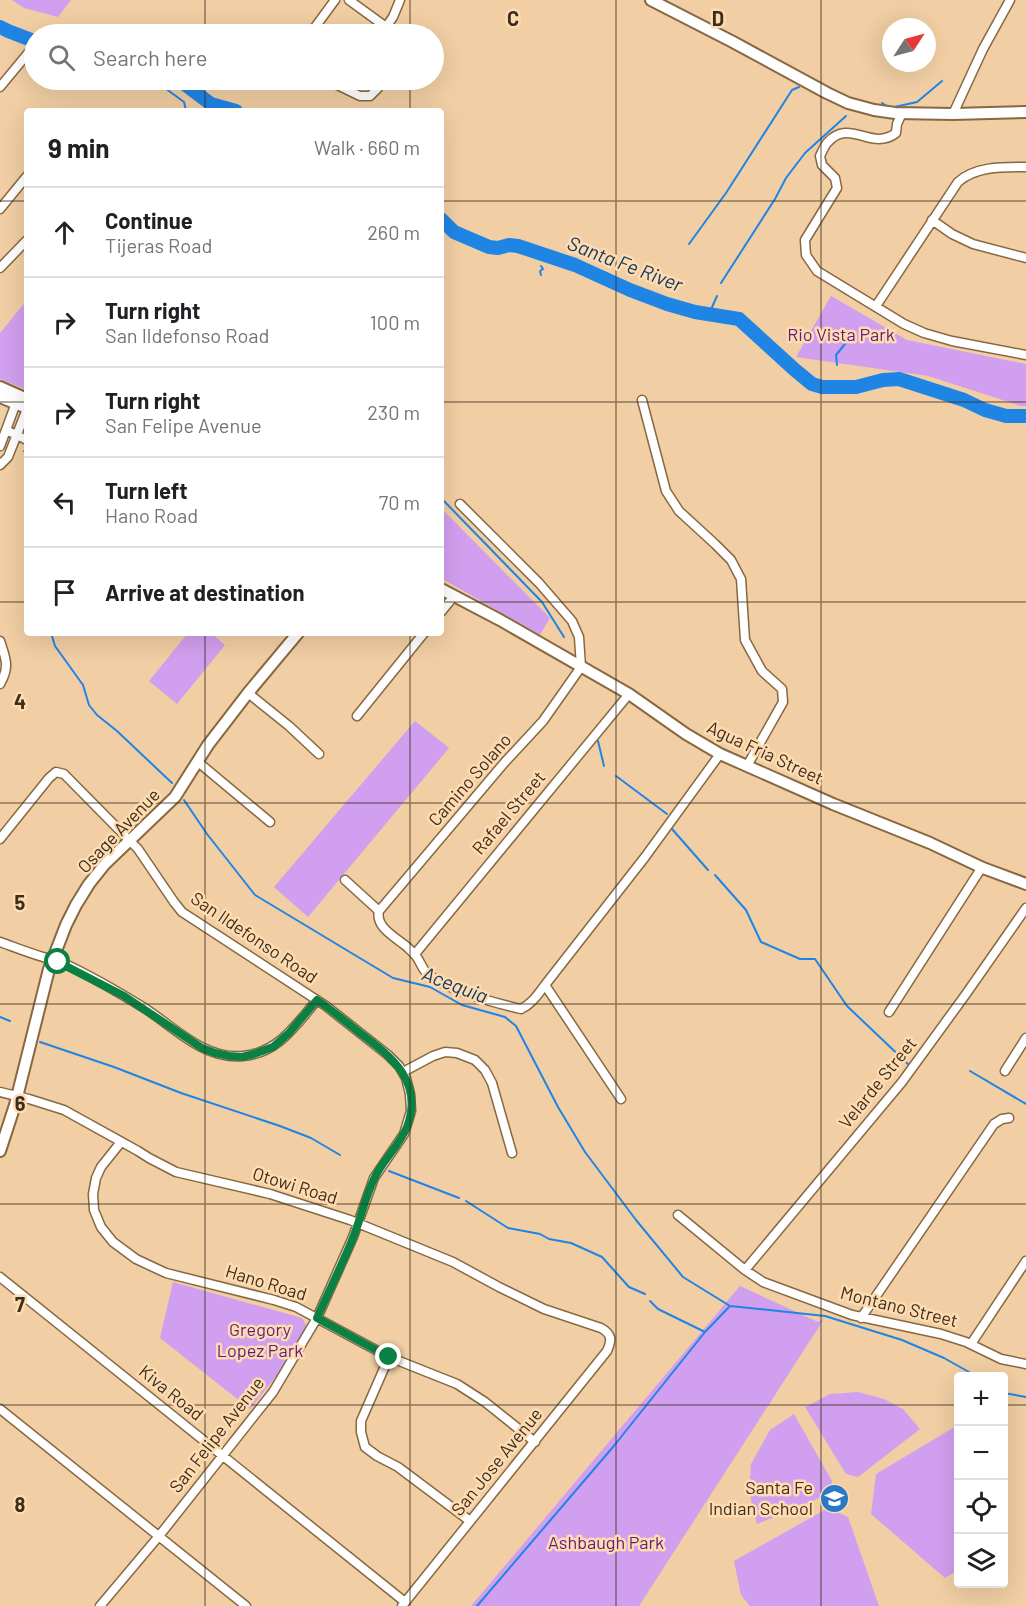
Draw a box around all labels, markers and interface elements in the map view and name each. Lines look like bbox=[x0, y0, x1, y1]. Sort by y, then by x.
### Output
text: C bbox=[507, 6, 519, 30]
text: D bbox=[712, 6, 724, 30]
north arrow bbox=[882, 18, 936, 72]
search box bbox=[24, 24, 444, 90]
icon: search bbox=[45, 41, 78, 74]
text: Search here bbox=[93, 44, 207, 70]
text: 9 min bbox=[48, 132, 110, 163]
text: Walk · 660 m bbox=[314, 135, 420, 159]
text: Continue bbox=[105, 207, 193, 233]
icon: ahead bbox=[48, 216, 81, 249]
text: 260 m bbox=[367, 220, 420, 244]
water label: Santa Fe River bbox=[564, 230, 687, 296]
text: Tijeras Road bbox=[105, 233, 212, 257]
text: Turn right bbox=[105, 297, 200, 323]
icon: right bbox=[48, 306, 81, 339]
text: 100 m bbox=[370, 310, 420, 334]
text: San Ildefonso Road bbox=[105, 323, 269, 347]
park label: Rio Vista Park bbox=[787, 323, 895, 345]
text: Turn right bbox=[105, 387, 200, 413]
icon: right bbox=[48, 396, 81, 429]
text: 230 m bbox=[367, 400, 420, 424]
text: San Felipe Avenue bbox=[105, 413, 262, 437]
text: Turn left bbox=[105, 477, 188, 503]
icon: left bbox=[48, 486, 81, 519]
text: 70 m bbox=[379, 490, 420, 514]
text: Hano Road bbox=[105, 503, 198, 527]
icon: arrive bbox=[48, 576, 81, 609]
text: Arrive at destination bbox=[105, 579, 304, 605]
text: 4 bbox=[14, 689, 26, 713]
street label: Agua Fria Street bbox=[704, 716, 827, 789]
street label: Camino Solano bbox=[423, 729, 515, 830]
street label: Rafael Street bbox=[467, 766, 549, 858]
street label: Osage Avenue bbox=[72, 783, 164, 877]
street label: San Ildefonso Road bbox=[187, 887, 322, 988]
text: 5 bbox=[15, 890, 26, 914]
route start bbox=[44, 948, 70, 974]
water label: Acequia bbox=[419, 961, 492, 1008]
street label: Velarde Street bbox=[834, 1032, 921, 1133]
text: 6 bbox=[15, 1091, 26, 1115]
street label: Otowi Road bbox=[250, 1162, 341, 1208]
street label: Hano Road bbox=[223, 1259, 310, 1305]
street label: Montano Street bbox=[838, 1281, 960, 1331]
text: 7 bbox=[15, 1292, 25, 1316]
park label: Gregory Lopez Park bbox=[217, 1318, 303, 1361]
route end bbox=[375, 1343, 401, 1369]
street label: Kiva Road bbox=[135, 1360, 208, 1425]
street label: San Felipe Avenue bbox=[164, 1372, 268, 1497]
map controls bbox=[954, 1372, 1008, 1588]
button: + bbox=[954, 1372, 1008, 1426]
street label: San Jose Avenue bbox=[446, 1403, 546, 1520]
button: − bbox=[954, 1426, 1008, 1480]
place label: Santa Fe Indian School bbox=[709, 1476, 813, 1519]
button: locate bbox=[954, 1480, 1008, 1534]
school or university icon: Santa Fe Indian School bbox=[818, 1482, 850, 1514]
text: 8 bbox=[15, 1492, 26, 1516]
park label: Ashbaugh Park bbox=[548, 1531, 664, 1553]
button: layers bbox=[954, 1534, 1008, 1588]

